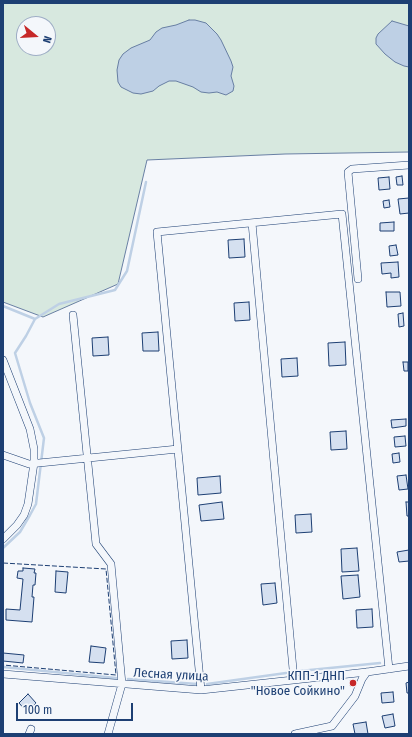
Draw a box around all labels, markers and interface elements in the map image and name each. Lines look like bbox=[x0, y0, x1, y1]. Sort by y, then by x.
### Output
north arrow bbox=[16, 16, 56, 56]
text: N bbox=[40, 34, 54, 45]
street label: Лесная улица bbox=[133, 665, 209, 685]
place label: КПП-1 ДНП "Новое Сойкино" bbox=[251, 668, 345, 699]
marker: КПП-1 ДНП "Новое Сойкино" bbox=[348, 678, 358, 688]
scale bar bbox=[18, 695, 135, 721]
text: 100 m bbox=[23, 703, 52, 717]

